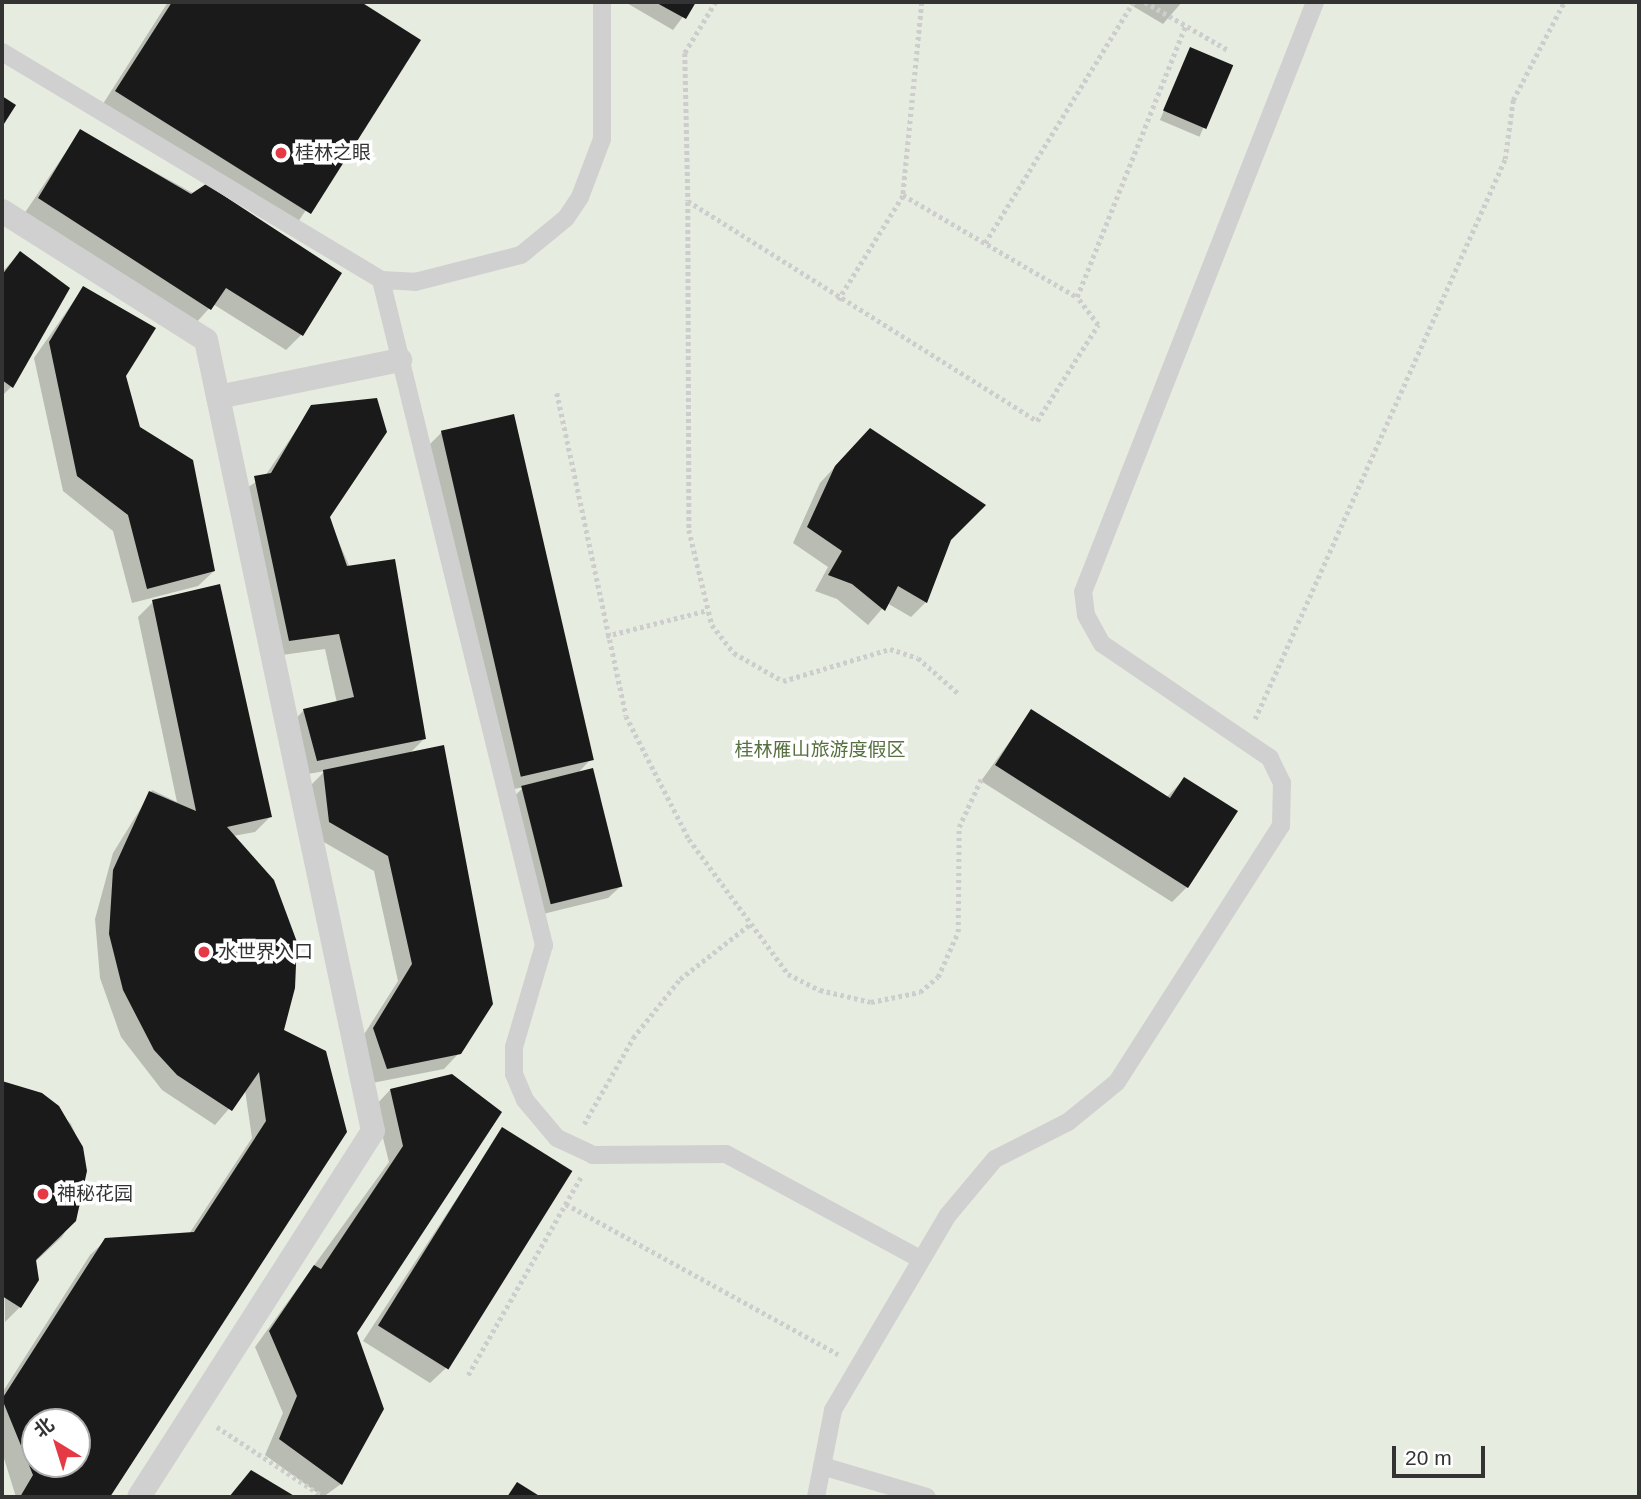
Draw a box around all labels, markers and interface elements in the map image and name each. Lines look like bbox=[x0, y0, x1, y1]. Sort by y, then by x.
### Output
place label: 桂林之眼 bbox=[295, 142, 371, 164]
marker: 桂林之眼 bbox=[273, 145, 289, 161]
park label: 桂林雁山旅游度假区 bbox=[735, 739, 905, 761]
place label: 水世界入口 bbox=[218, 941, 313, 963]
marker: 水世界入口 bbox=[196, 944, 212, 960]
place label: 神秘花园 bbox=[57, 1183, 133, 1205]
marker: 神秘花园 bbox=[35, 1186, 51, 1202]
north arrow bbox=[21, 1408, 91, 1478]
text: 北 bbox=[30, 1414, 58, 1442]
scale bar bbox=[1396, 1432, 1489, 1476]
text: 20 m bbox=[1405, 1446, 1452, 1469]

